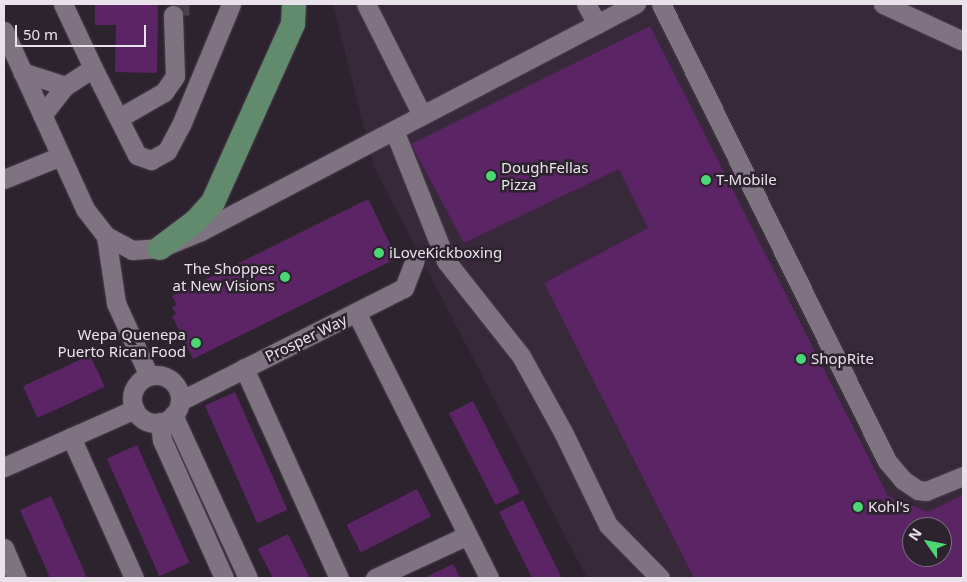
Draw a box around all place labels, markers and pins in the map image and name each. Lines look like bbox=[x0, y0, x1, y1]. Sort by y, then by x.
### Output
place label: DoughFellas Pizza bbox=[501, 158, 588, 193]
marker: DoughFellas Pizza bbox=[485, 170, 497, 182]
place label: T-Mobile bbox=[716, 171, 777, 189]
marker: T-Mobile bbox=[700, 174, 712, 186]
place label: iLoveKickboxing bbox=[389, 244, 502, 262]
marker: iLoveKickboxing bbox=[373, 247, 385, 259]
place label: The Shoppes at New Visions bbox=[173, 259, 275, 294]
marker: The Shoppes at New Visions bbox=[279, 271, 291, 283]
place label: Wepa Quenepa Puerto Rican Food bbox=[57, 325, 186, 360]
marker: Wepa Quenepa Puerto Rican Food bbox=[190, 337, 202, 349]
place label: ShopRite bbox=[811, 350, 874, 368]
marker: ShopRite bbox=[795, 353, 807, 365]
place label: Kohl's bbox=[868, 498, 910, 516]
marker: Kohl's bbox=[852, 501, 864, 513]

